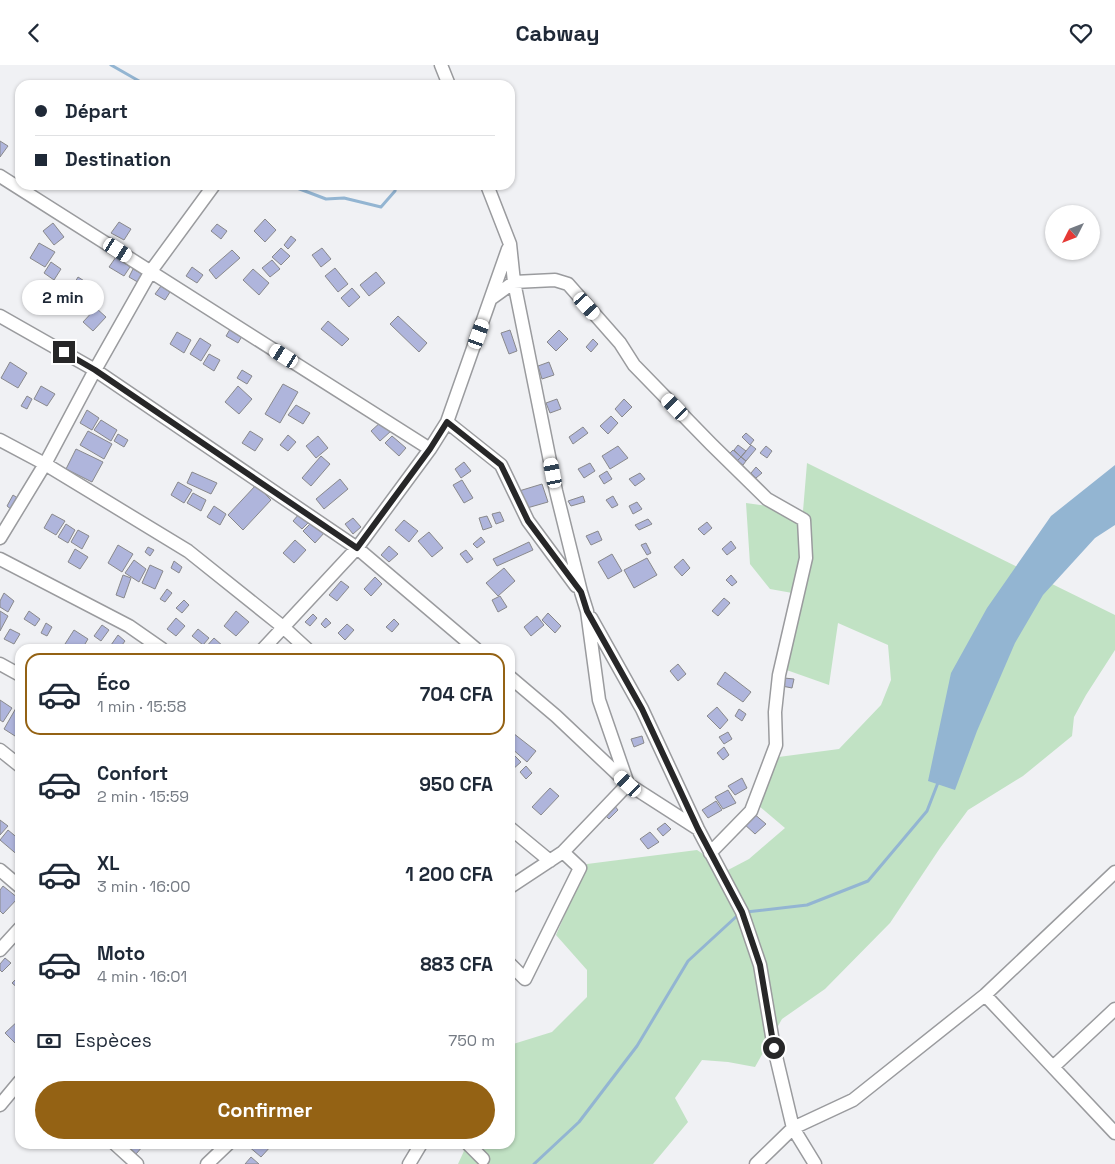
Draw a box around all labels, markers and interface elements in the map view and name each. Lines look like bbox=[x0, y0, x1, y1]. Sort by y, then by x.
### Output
icon: back bbox=[20, 19, 48, 47]
text: Cabway bbox=[515, 19, 600, 47]
icon: heart bbox=[1067, 19, 1095, 47]
text: Départ bbox=[65, 99, 128, 124]
text: Destination bbox=[65, 147, 171, 172]
north arrow bbox=[1045, 205, 1100, 260]
map controls bbox=[1045, 205, 1100, 260]
car bbox=[101, 236, 134, 264]
callout: 2 min bbox=[23, 279, 105, 315]
text: 2 min bbox=[42, 287, 84, 308]
car bbox=[571, 290, 602, 322]
car bbox=[466, 317, 491, 351]
route end bbox=[53, 341, 75, 363]
car bbox=[267, 342, 300, 370]
car bbox=[659, 391, 690, 423]
car bbox=[542, 457, 563, 489]
text: Éco bbox=[97, 671, 130, 696]
icon: car bbox=[37, 672, 82, 717]
text: 704 CFA bbox=[420, 682, 493, 707]
text: 1 min · 15:58 bbox=[97, 696, 186, 717]
text: Confort bbox=[97, 761, 168, 786]
icon: car bbox=[37, 762, 82, 807]
car bbox=[611, 768, 644, 800]
text: 950 CFA bbox=[419, 772, 493, 797]
text: 2 min · 15:59 bbox=[97, 786, 189, 807]
text: XL bbox=[97, 851, 120, 876]
icon: car bbox=[37, 852, 82, 897]
text: 1 200 CFA bbox=[405, 862, 493, 887]
text: 3 min · 16:00 bbox=[97, 876, 191, 897]
text: Moto bbox=[97, 941, 145, 966]
icon: car bbox=[37, 942, 82, 987]
text: 883 CFA bbox=[420, 952, 493, 977]
text: 4 min · 16:01 bbox=[97, 966, 187, 987]
icon: cash bbox=[35, 1027, 63, 1055]
text: Espèces bbox=[75, 1028, 152, 1053]
text: 750 m bbox=[448, 1030, 495, 1051]
route start bbox=[763, 1037, 785, 1059]
button: Confirmer bbox=[35, 1081, 495, 1139]

